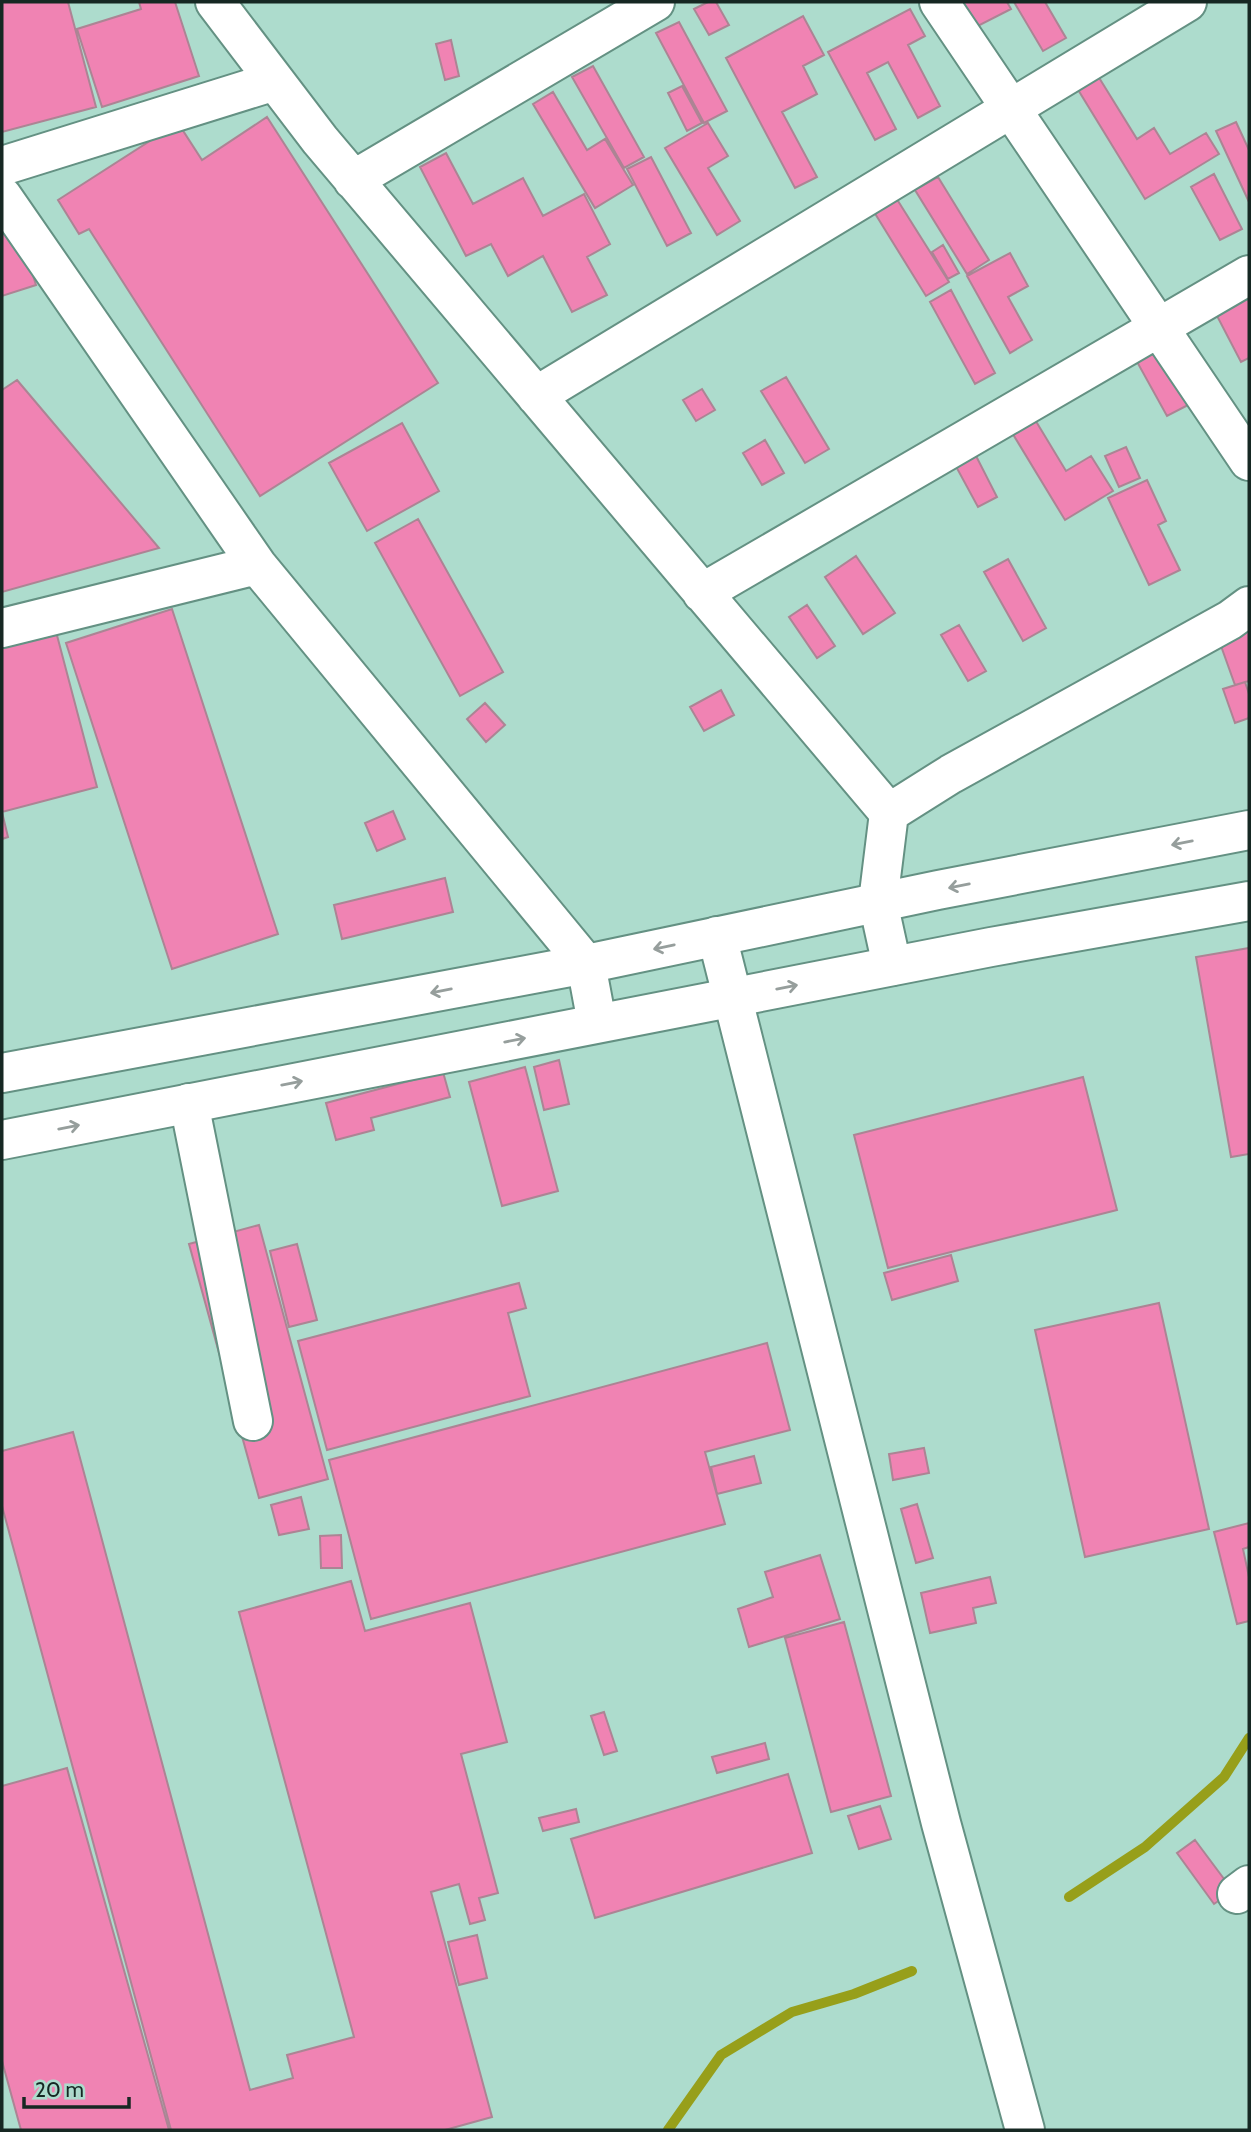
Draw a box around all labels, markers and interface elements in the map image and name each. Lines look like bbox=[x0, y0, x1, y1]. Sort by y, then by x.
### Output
one-way arrow bbox=[1171, 836, 1194, 850]
one-way arrow bbox=[948, 879, 971, 893]
one-way arrow bbox=[653, 941, 676, 955]
one-way arrow bbox=[775, 979, 798, 993]
one-way arrow bbox=[430, 985, 453, 998]
one-way arrow bbox=[503, 1032, 526, 1046]
one-way arrow bbox=[280, 1076, 303, 1090]
one-way arrow bbox=[57, 1120, 80, 1133]
scale bar bbox=[24, 2066, 130, 2110]
text: 20 m bbox=[35, 2077, 84, 2102]

